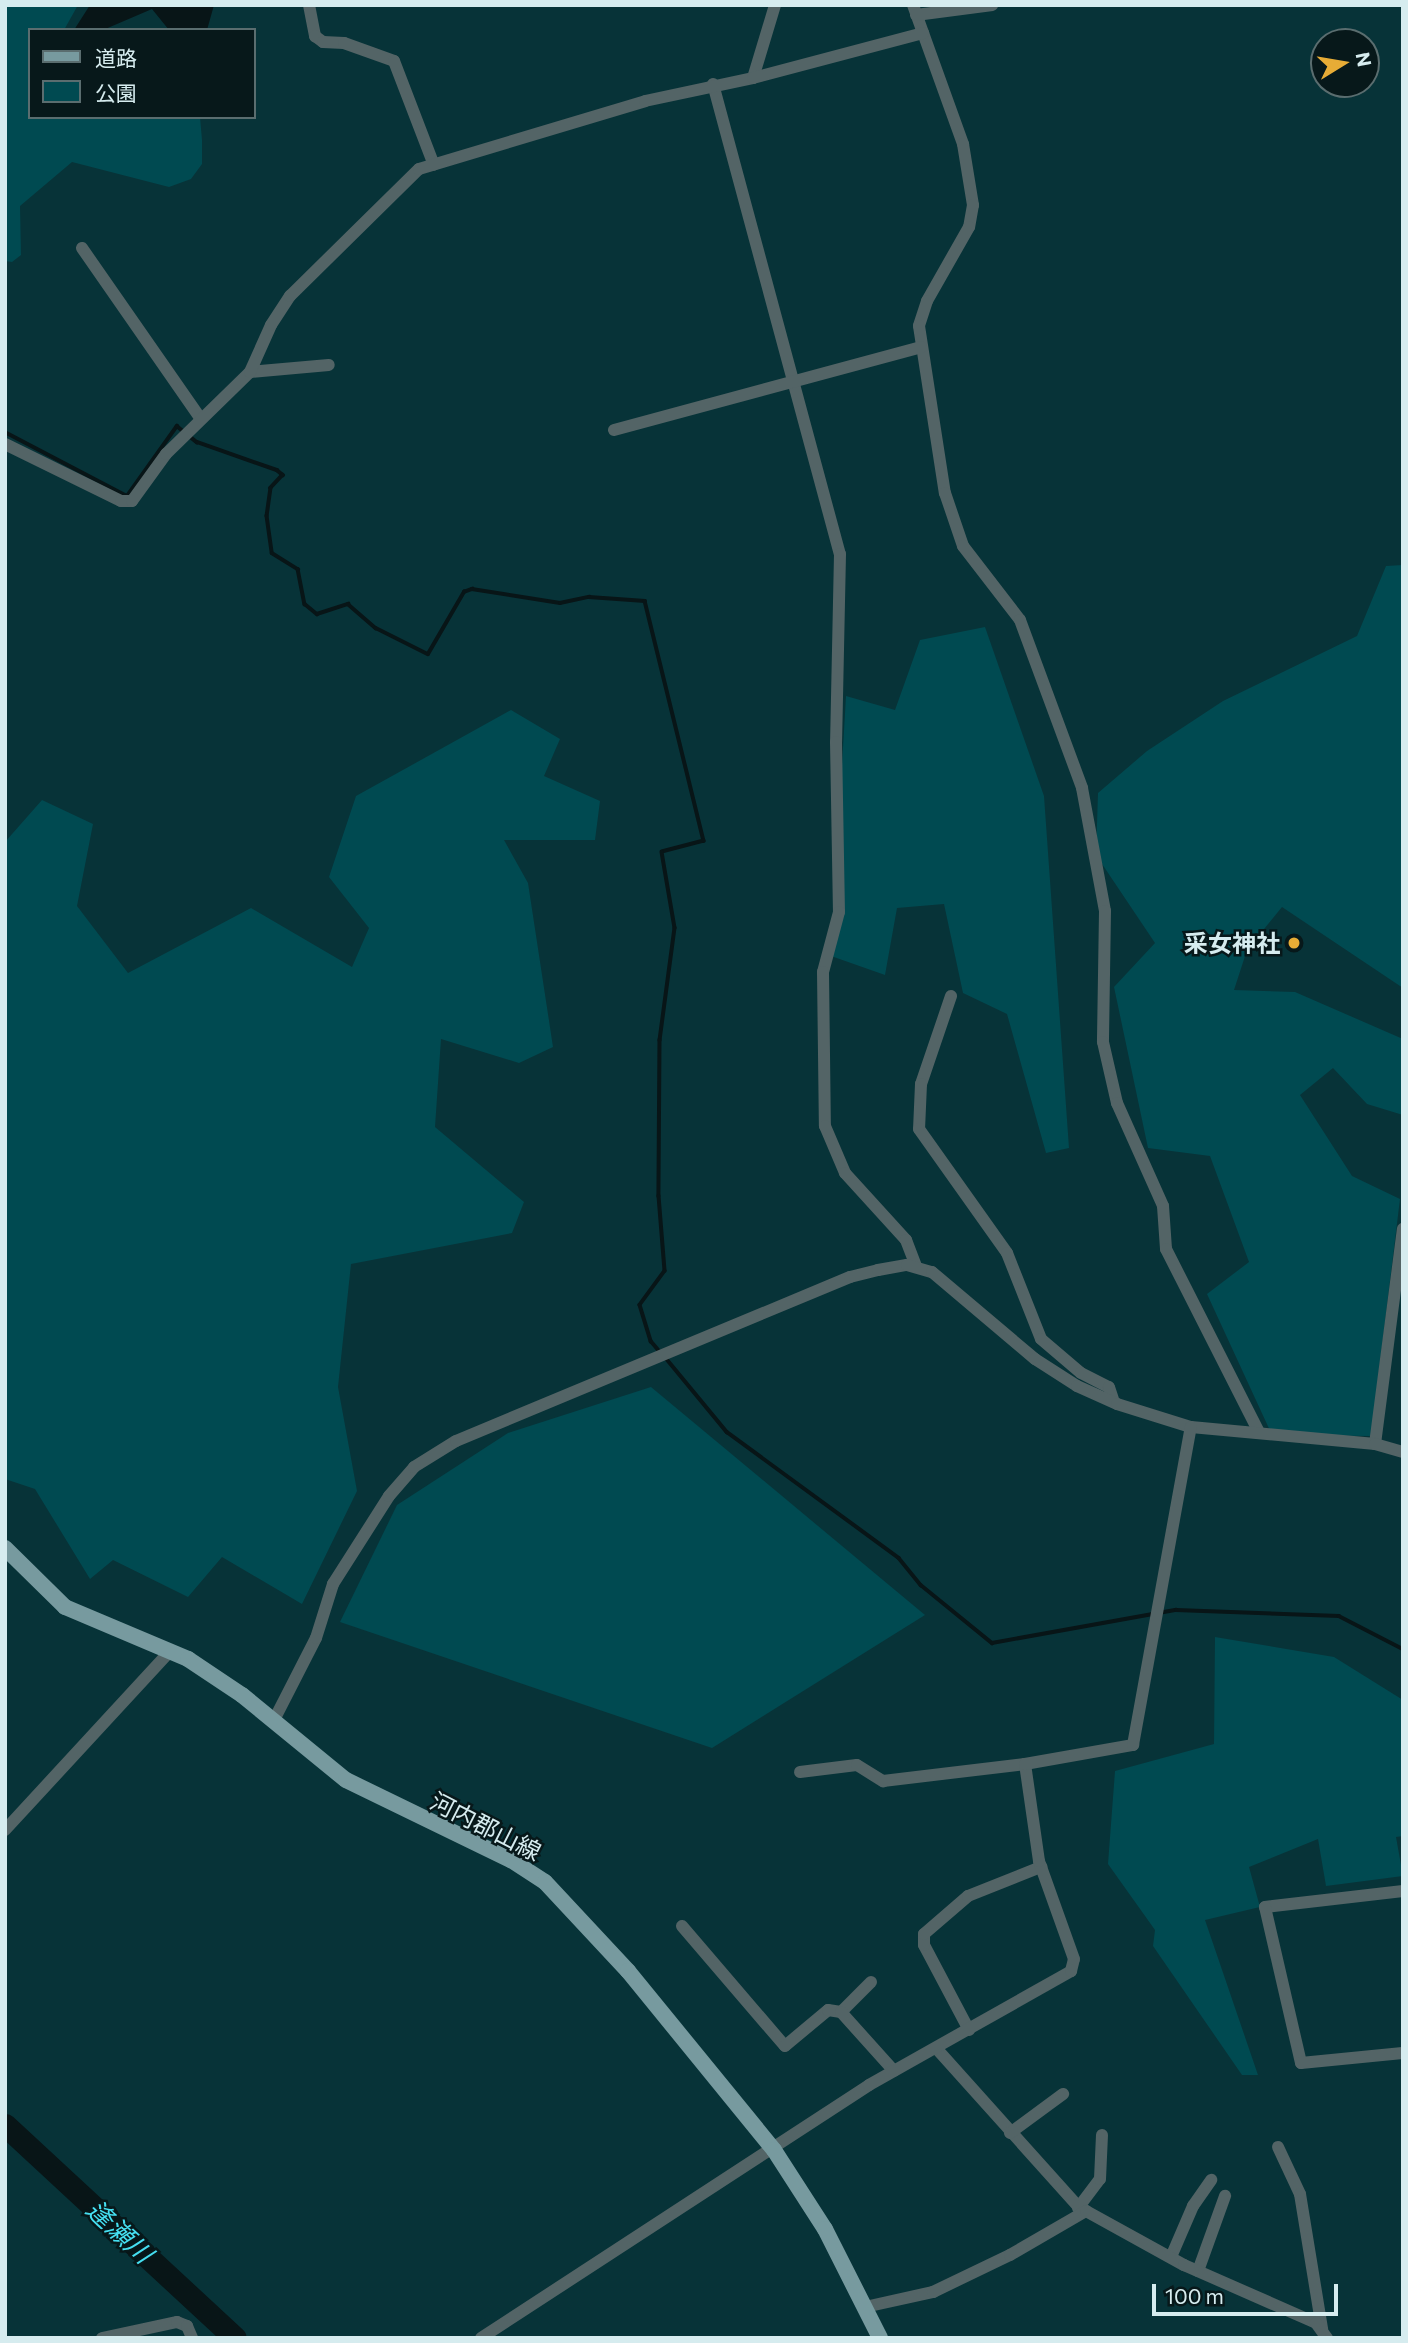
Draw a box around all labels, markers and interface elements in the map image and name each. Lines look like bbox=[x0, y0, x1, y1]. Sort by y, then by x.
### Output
legend bbox=[28, 28, 256, 119]
north arrow bbox=[1310, 28, 1380, 98]
text: 道路 bbox=[95, 45, 137, 70]
text: N bbox=[1351, 50, 1377, 68]
text: 公園 bbox=[95, 80, 137, 105]
place label: 采女神社 bbox=[1184, 929, 1280, 957]
marker: 采女神社 bbox=[1286, 935, 1302, 951]
street label: 河内郡山線 bbox=[426, 1786, 546, 1866]
water label: 逢瀬川 bbox=[81, 2193, 159, 2269]
scale bar bbox=[1156, 2270, 1342, 2314]
text: 100 m bbox=[1165, 2283, 1224, 2308]

